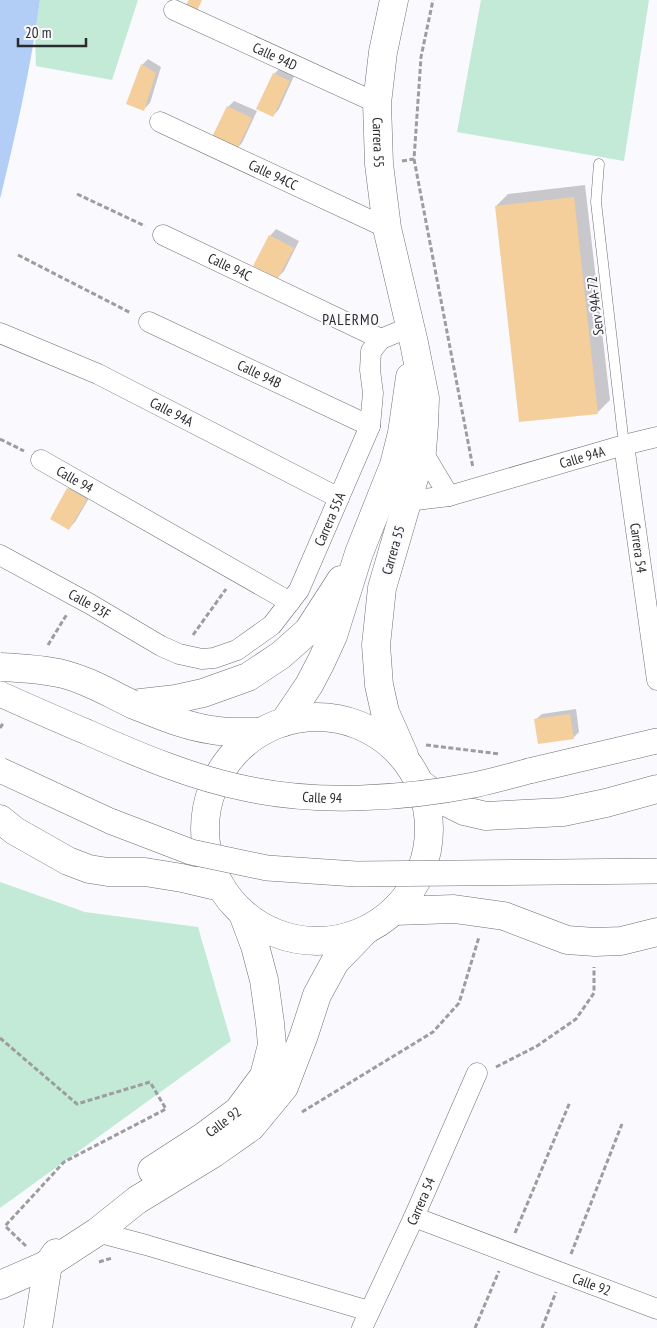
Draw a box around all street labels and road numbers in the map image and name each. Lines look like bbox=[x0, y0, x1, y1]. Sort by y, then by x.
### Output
street label: Calle 94D bbox=[250, 38, 300, 74]
street label: Carrera 55 bbox=[368, 117, 388, 169]
street label: Calle 94CC bbox=[246, 156, 301, 194]
street label: Calle 94C bbox=[205, 249, 255, 285]
street label: Serv 94A-72 bbox=[582, 276, 608, 336]
street label: Calle 94B bbox=[235, 356, 284, 392]
street label: Calle 94A bbox=[147, 393, 197, 431]
street label: Calle 94A bbox=[557, 442, 607, 472]
street label: Calle 94 bbox=[53, 462, 97, 497]
street label: Carrera 55A bbox=[310, 489, 349, 549]
street label: Carrera 54 bbox=[626, 522, 651, 575]
street label: Carrera 55 bbox=[377, 523, 409, 577]
street label: Calle 93F bbox=[65, 585, 114, 623]
street label: Calle 94 bbox=[302, 788, 343, 807]
street label: Calle 92 bbox=[202, 1103, 245, 1141]
street label: Carrera 54 bbox=[403, 1174, 440, 1228]
street label: Calle 92 bbox=[570, 1269, 613, 1300]

